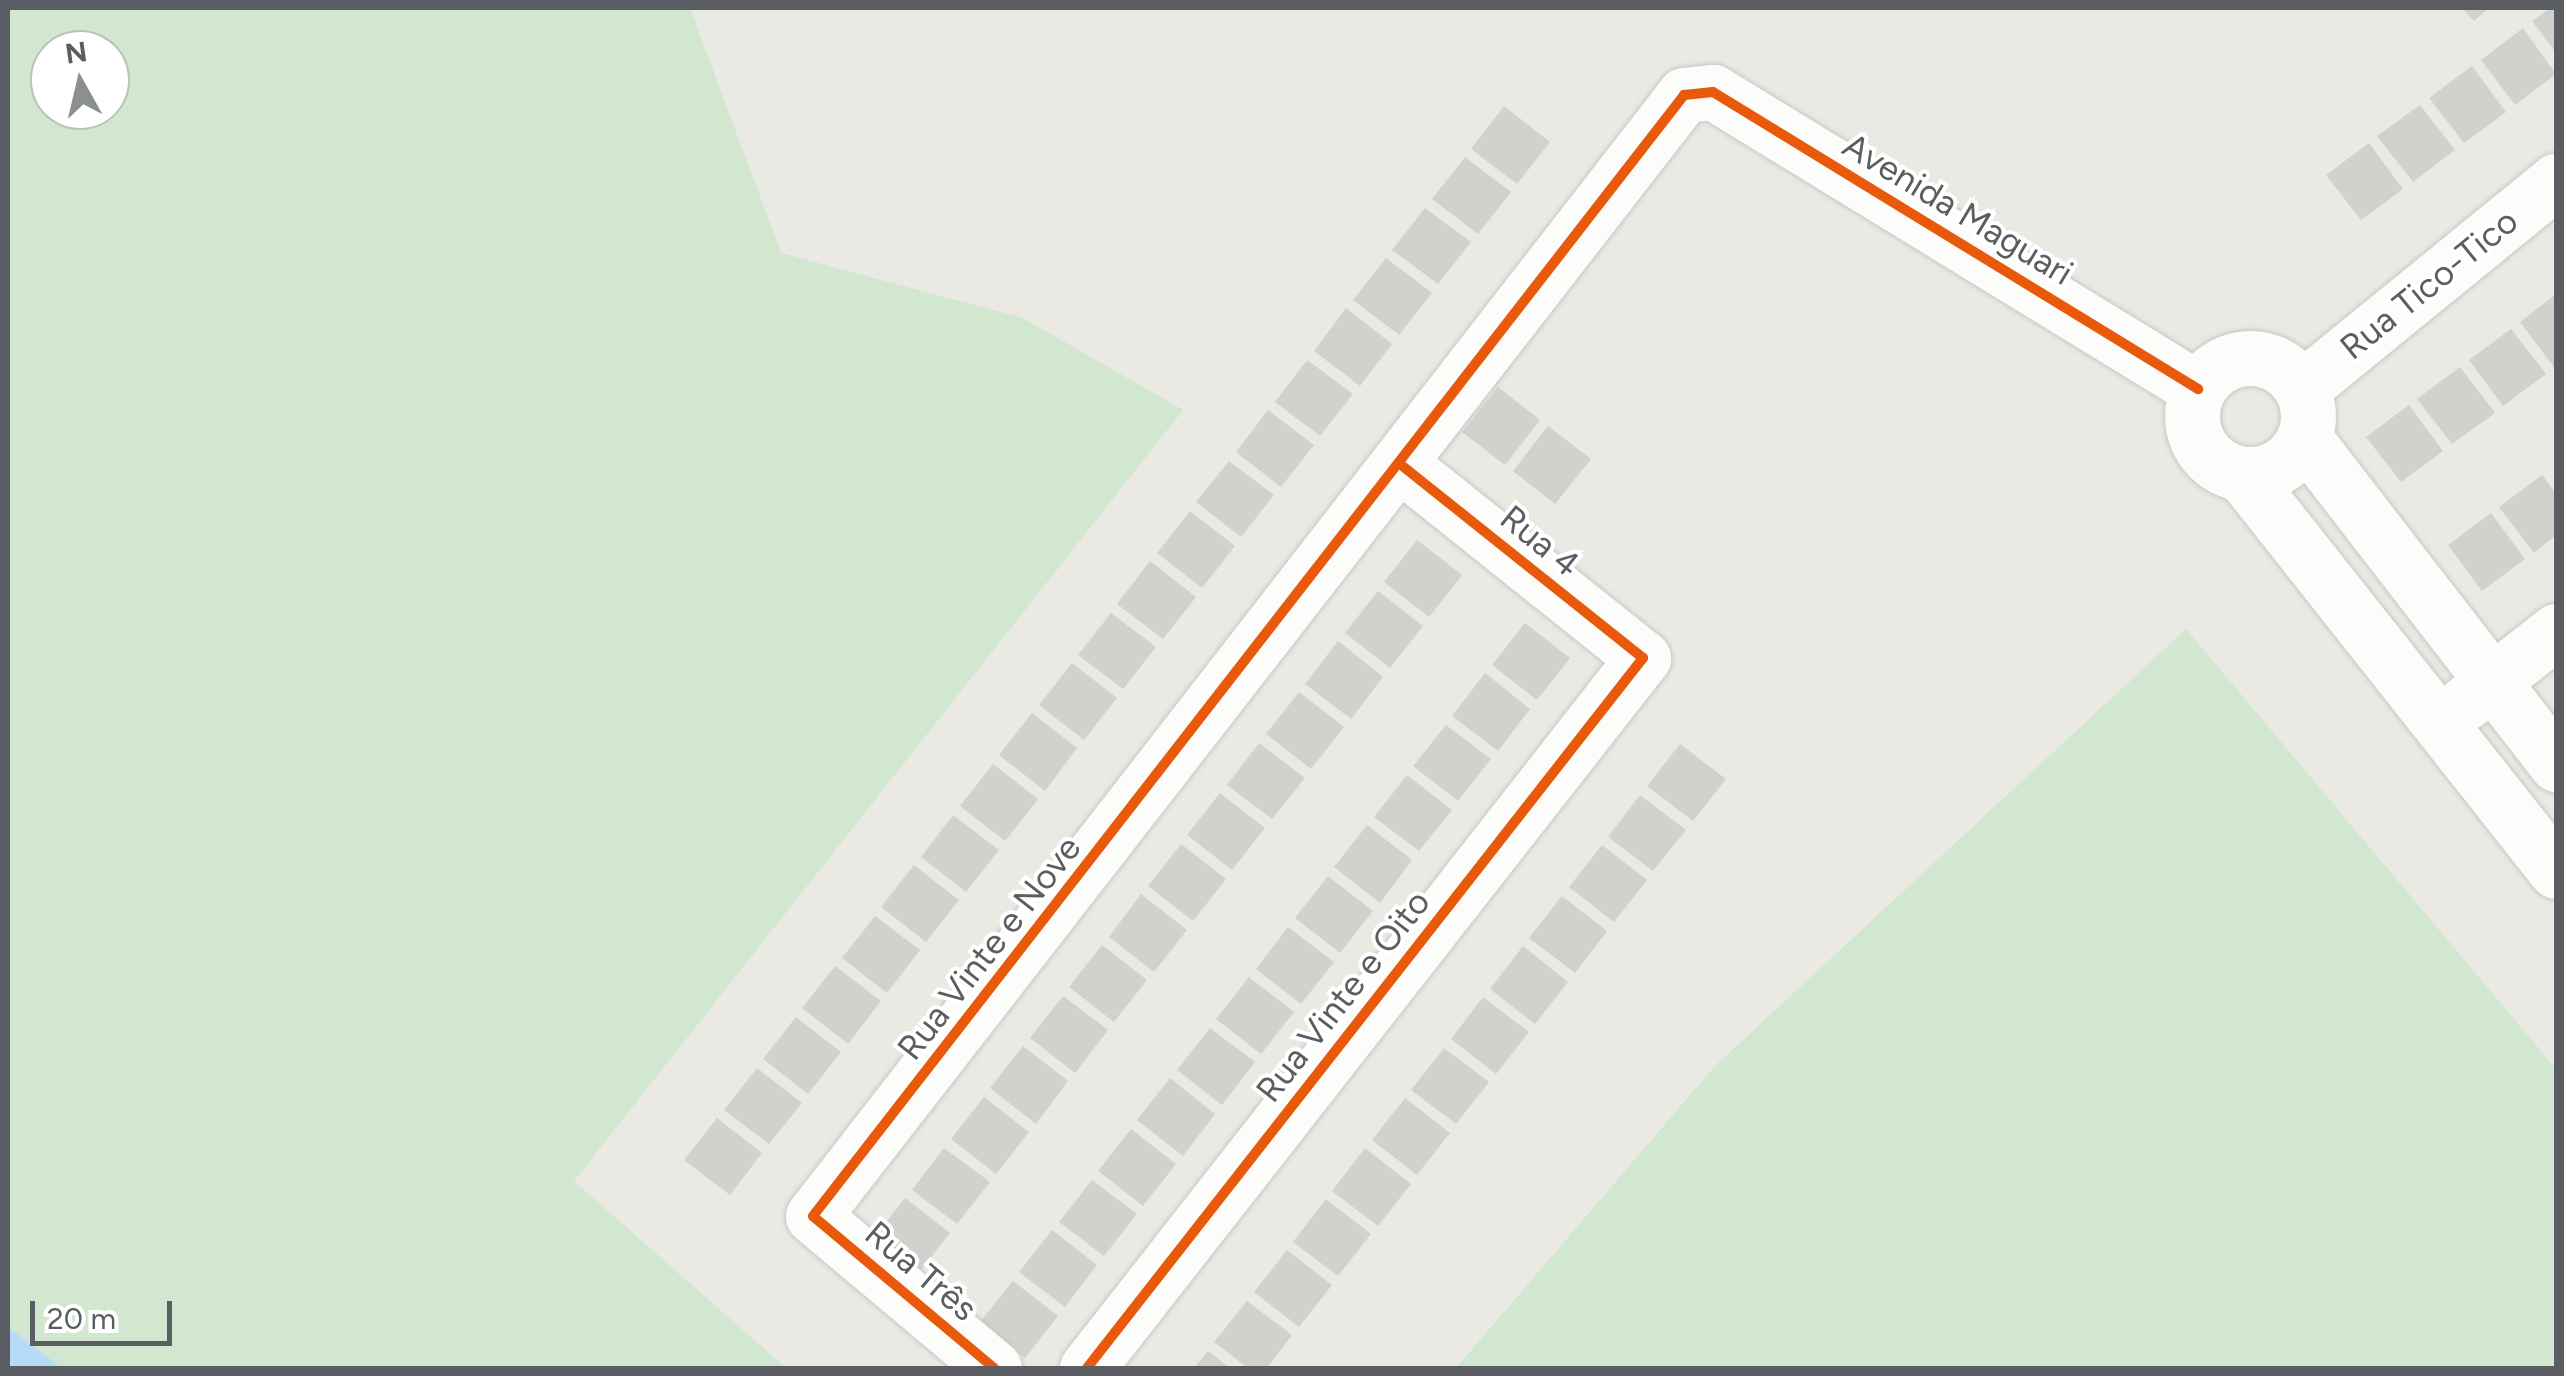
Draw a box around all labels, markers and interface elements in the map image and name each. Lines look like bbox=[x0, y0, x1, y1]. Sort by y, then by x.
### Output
north arrow bbox=[30, 30, 130, 130]
text: N bbox=[63, 34, 89, 71]
street label: Avenida Maguari bbox=[1836, 124, 2080, 294]
street label: Rua Tico-Tico bbox=[2332, 200, 2526, 368]
street label: Rua 4 bbox=[1492, 496, 1588, 586]
street label: Rua Vinte e Nove bbox=[889, 828, 1089, 1068]
street label: Rua Vinte e Oito bbox=[1247, 882, 1439, 1110]
street label: Rua Três bbox=[857, 1212, 985, 1330]
scale bar bbox=[35, 1281, 178, 1343]
text: 20 m bbox=[47, 1300, 116, 1337]

